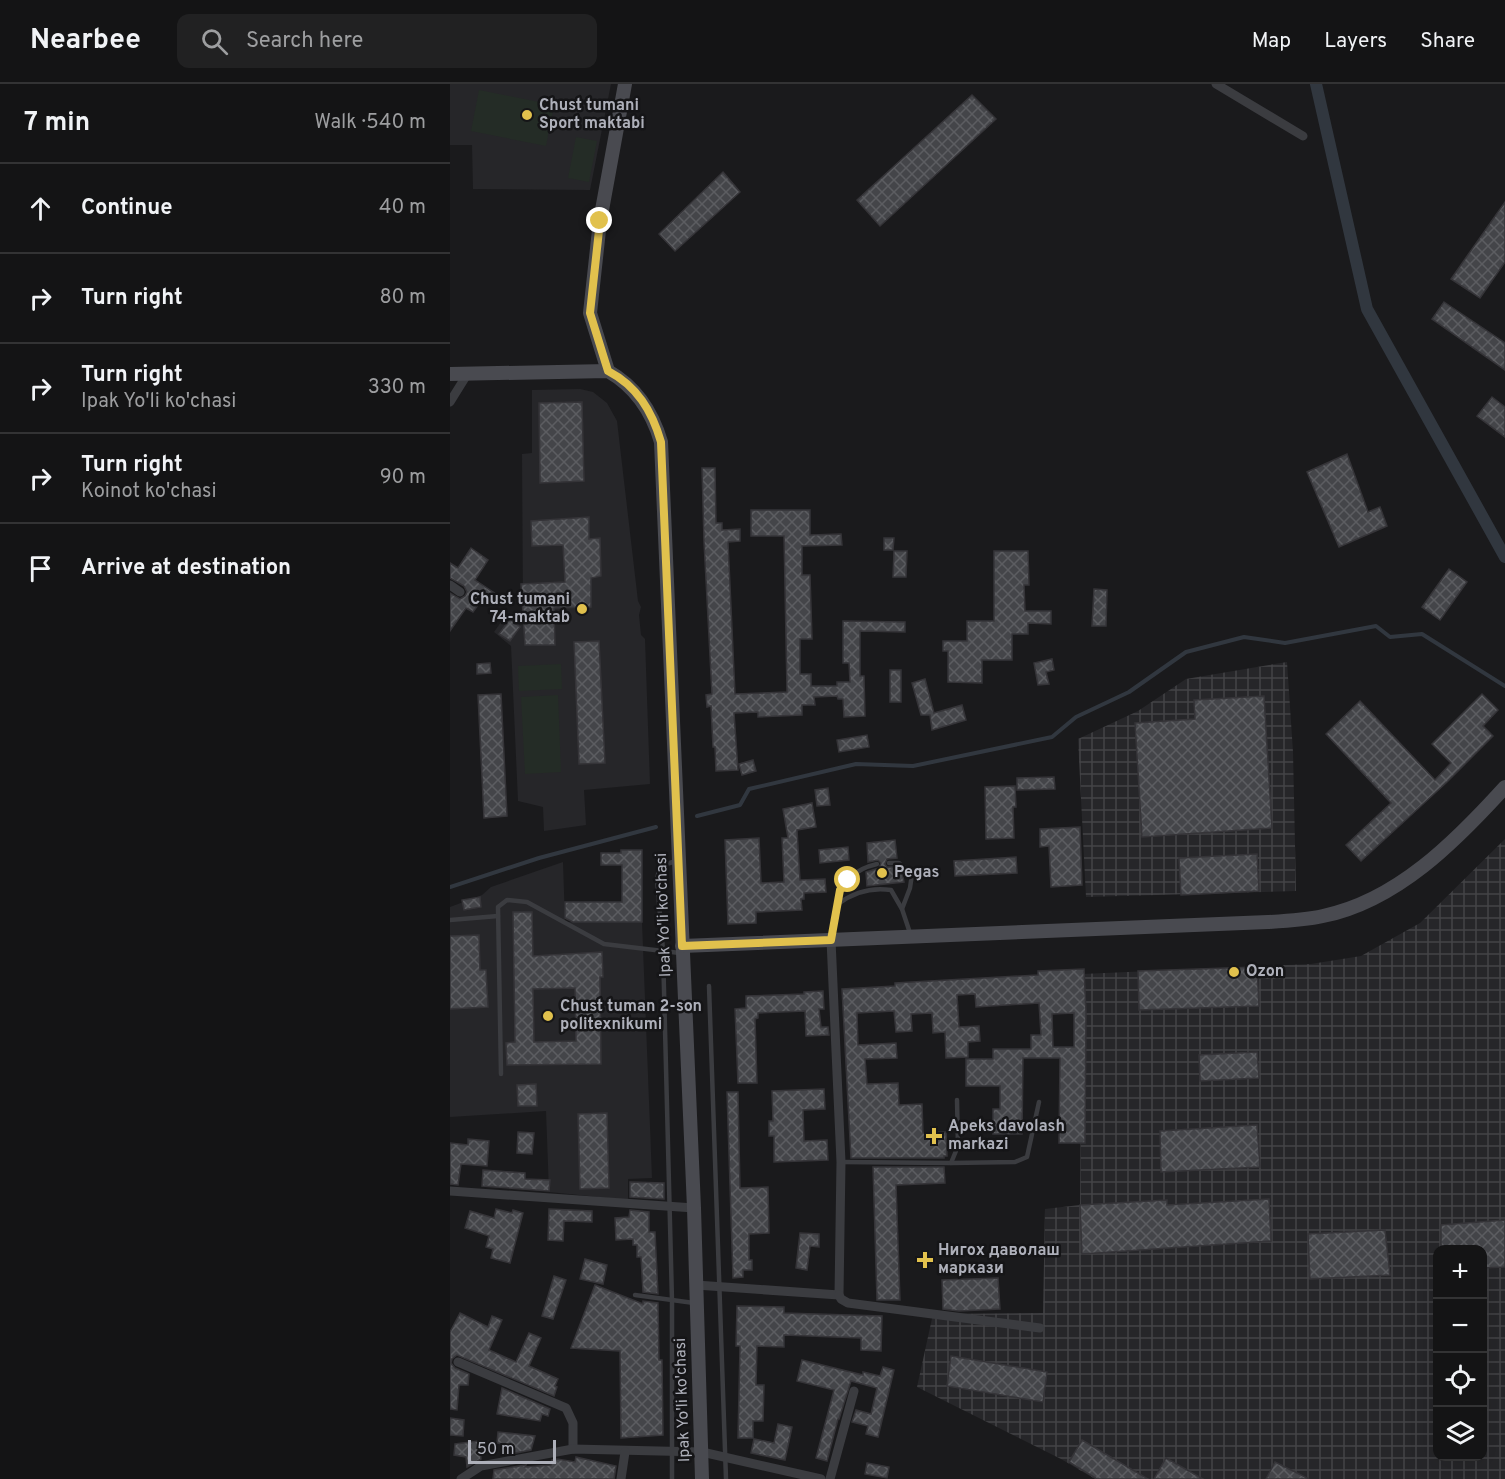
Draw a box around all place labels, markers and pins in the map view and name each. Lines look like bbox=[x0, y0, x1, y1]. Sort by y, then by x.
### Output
place label: Chust tumani Sport maktabi bbox=[539, 96, 645, 134]
marker: Chust tumani Sport maktabi bbox=[520, 108, 534, 122]
place label: Chust tumani 74-maktab bbox=[470, 590, 570, 628]
marker: Chust tumani 74-maktab bbox=[575, 602, 589, 616]
place label: Pegas bbox=[894, 863, 939, 883]
marker: Pegas bbox=[875, 866, 889, 880]
place label: Ozon bbox=[1246, 962, 1284, 982]
marker: Ozon bbox=[1227, 965, 1241, 979]
place label: Chust tuman 2-son politexnikumi bbox=[560, 997, 702, 1035]
marker: Chust tuman 2-son politexnikumi bbox=[541, 1009, 555, 1023]
place label: Apeks davolash markazi bbox=[948, 1117, 1065, 1155]
marker: Apeks davolash markazi bbox=[925, 1127, 943, 1145]
place label: Нигох даволаш маркази bbox=[938, 1241, 1060, 1279]
marker: Нигох даволаш маркази bbox=[916, 1251, 934, 1269]

